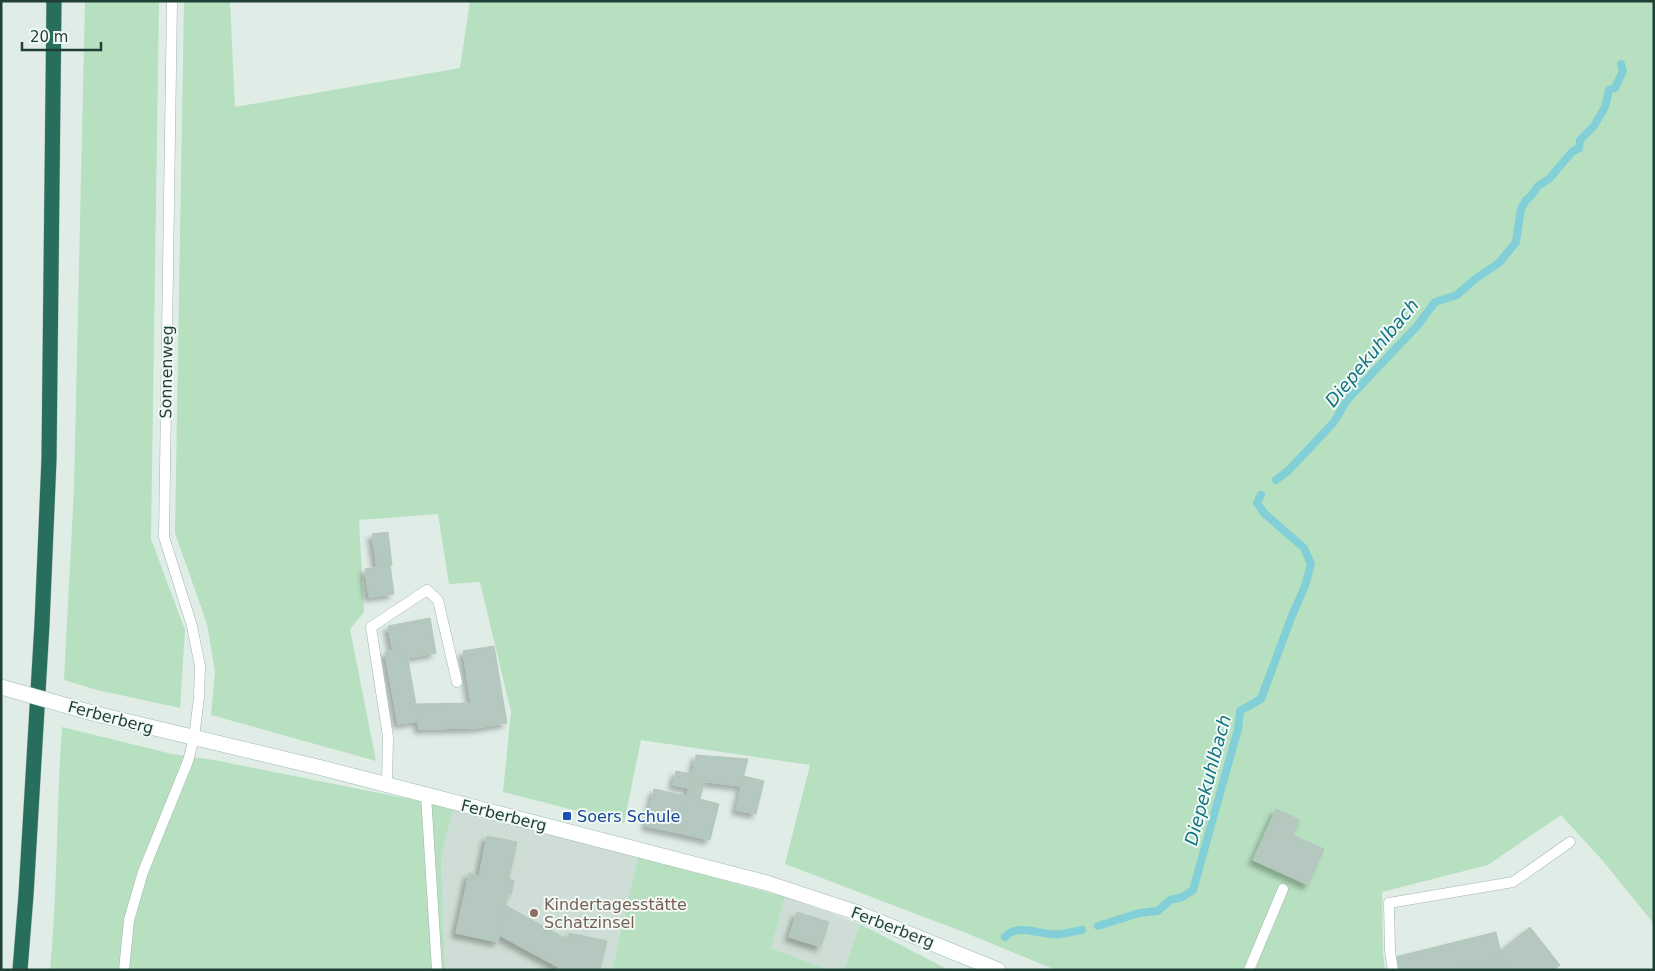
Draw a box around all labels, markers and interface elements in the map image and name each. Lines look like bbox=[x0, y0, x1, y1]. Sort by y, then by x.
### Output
scale bar bbox=[22, 20, 101, 52]
text: 20 m bbox=[30, 28, 68, 46]
water label: Diepekuhlbach bbox=[1320, 294, 1423, 411]
street label: Sonnenweg bbox=[156, 325, 177, 419]
street label: Ferberberg bbox=[66, 697, 156, 738]
water label: Diepekuhlbach bbox=[1180, 712, 1235, 848]
street label: Ferberberg bbox=[459, 796, 549, 835]
place label: Soers Schule bbox=[577, 807, 680, 826]
marker: Soers Schule bbox=[561, 810, 573, 822]
place label: Kindertagesstätte Schatzinsel bbox=[544, 895, 687, 932]
street label: Ferberberg bbox=[848, 903, 937, 952]
marker: Kindertagesstätte Schatzinsel bbox=[528, 907, 540, 919]

